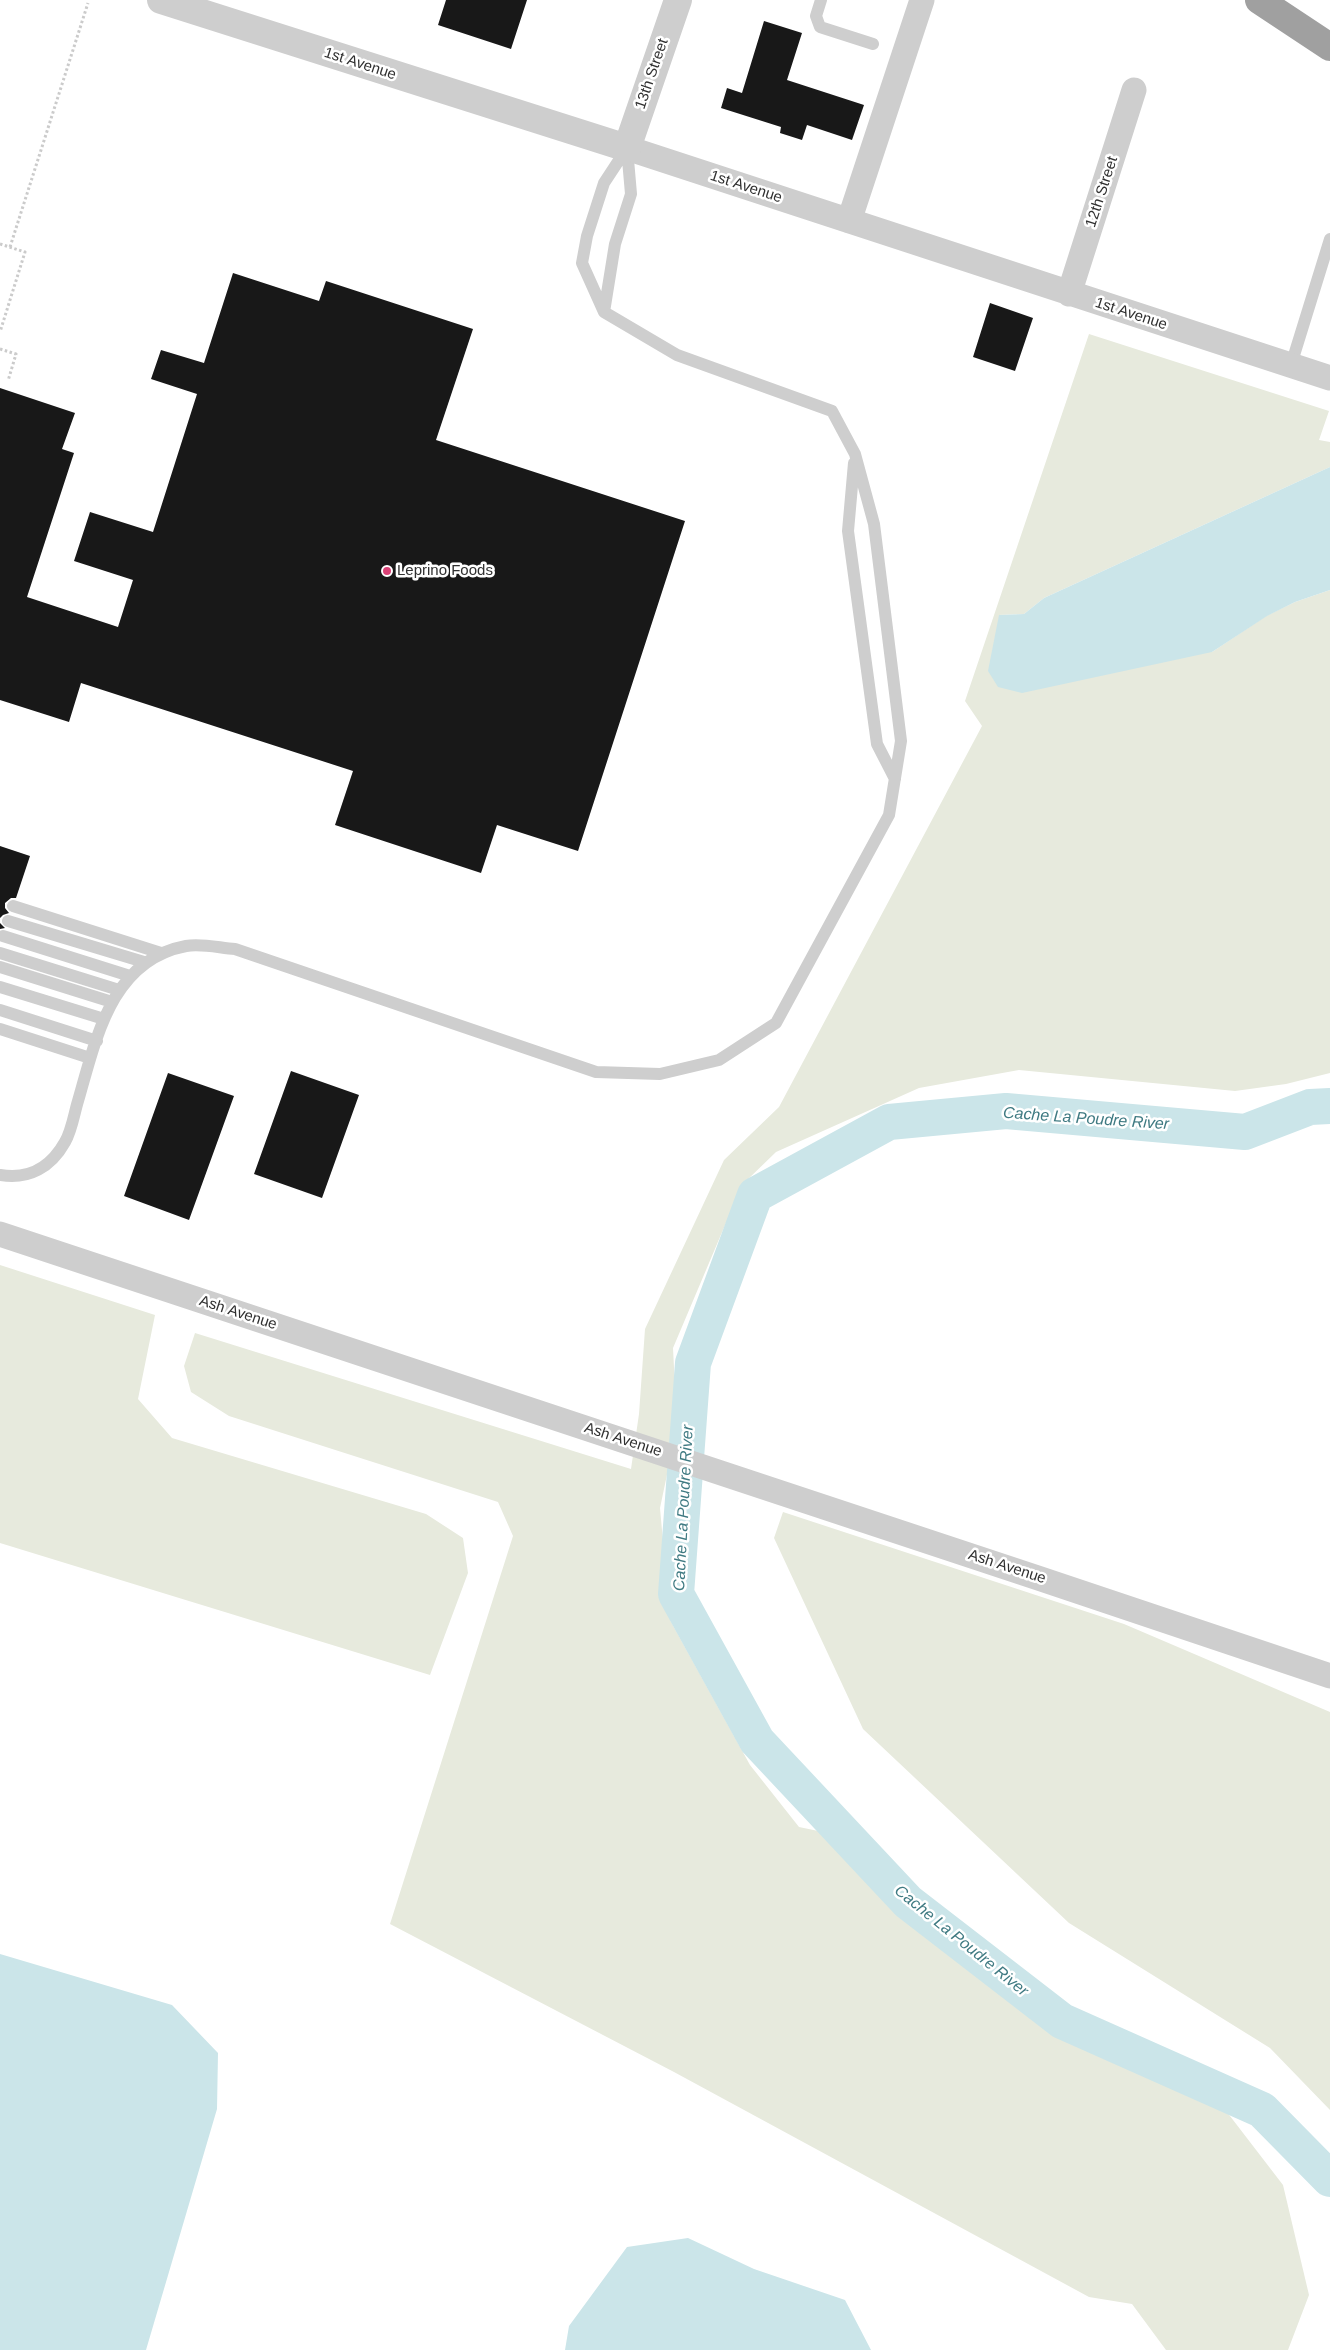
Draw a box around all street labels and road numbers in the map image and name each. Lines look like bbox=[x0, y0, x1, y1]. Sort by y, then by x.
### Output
street label: 13th Street bbox=[632, 36, 672, 112]
street label: 1st Avenue bbox=[322, 44, 398, 84]
street label: 12th Street bbox=[1082, 154, 1122, 230]
street label: 1st Avenue bbox=[708, 167, 784, 207]
street label: 1st Avenue bbox=[1093, 294, 1169, 334]
street label: Ash Avenue bbox=[197, 1292, 279, 1334]
street label: Ash Avenue bbox=[582, 1419, 664, 1461]
street label: Ash Avenue bbox=[966, 1546, 1048, 1588]

